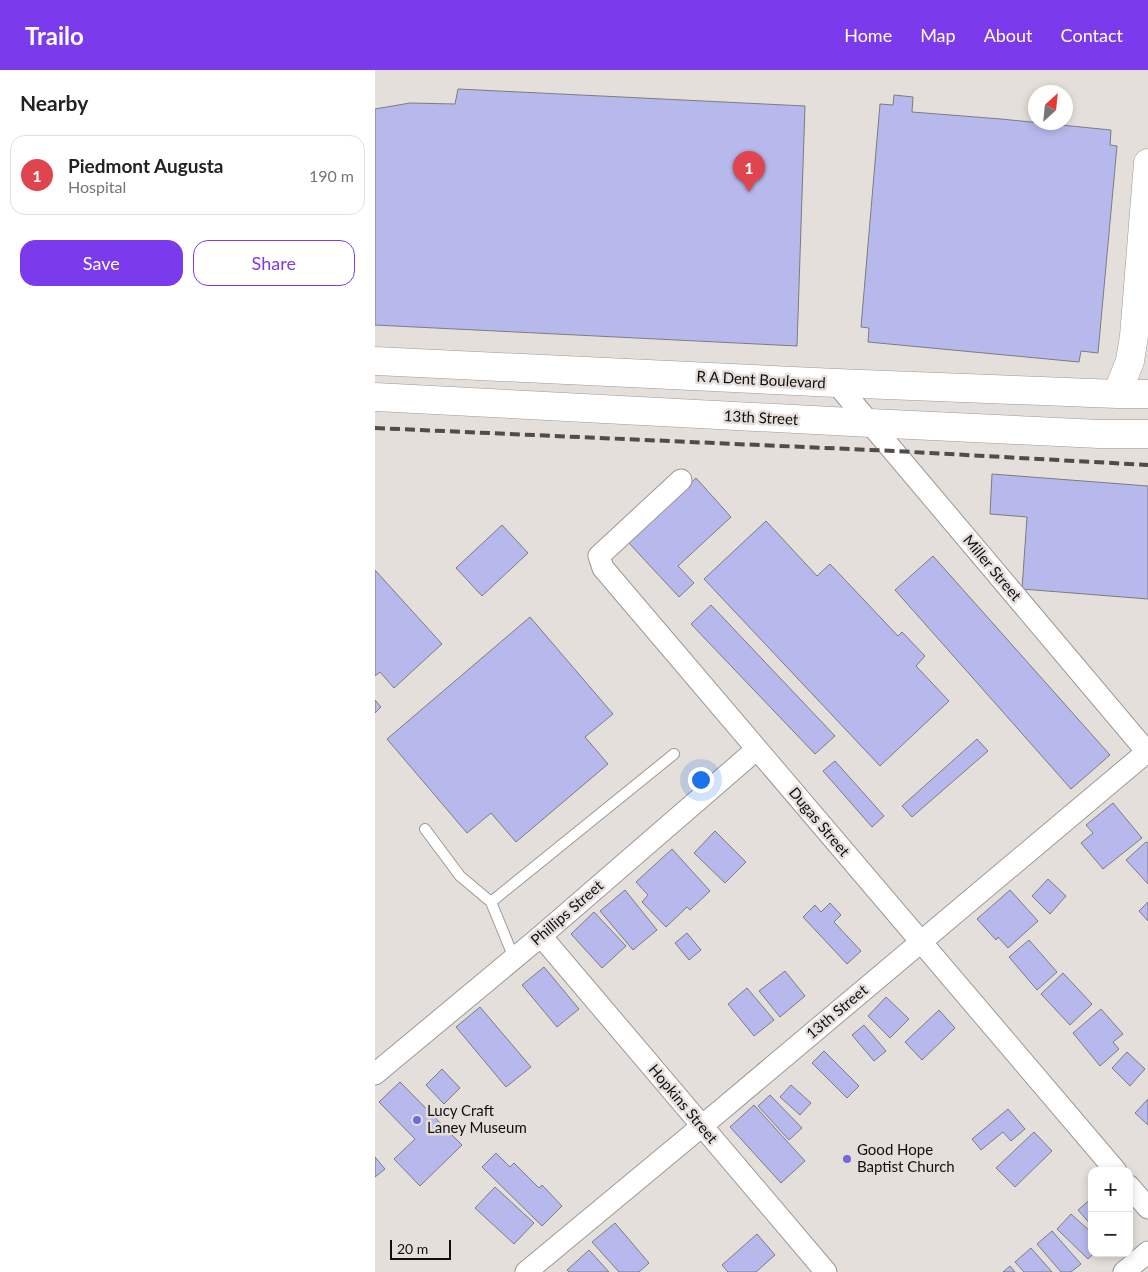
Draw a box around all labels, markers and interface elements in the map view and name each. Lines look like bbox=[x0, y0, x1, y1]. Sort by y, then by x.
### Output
text: Trailo bbox=[25, 21, 84, 50]
text: Home bbox=[844, 24, 892, 46]
text: Map bbox=[920, 24, 956, 46]
text: About bbox=[984, 24, 1033, 46]
text: Contact bbox=[1061, 24, 1123, 46]
north arrow bbox=[1028, 85, 1073, 130]
text: Nearby bbox=[20, 90, 88, 115]
pin: 1 bbox=[733, 151, 765, 192]
text: Piedmont Augusta bbox=[68, 154, 223, 177]
text: 1 bbox=[32, 166, 42, 185]
text: 190 m bbox=[309, 166, 354, 185]
text: Hospital bbox=[68, 177, 126, 196]
button: Save bbox=[20, 240, 183, 286]
button: Share bbox=[193, 240, 355, 286]
street label: R A Dent Boulevard bbox=[696, 367, 826, 391]
street label: 13th Street bbox=[723, 406, 799, 428]
street label: Miller Street bbox=[960, 531, 1026, 605]
your location bbox=[688, 767, 714, 793]
street label: Dugas Street bbox=[786, 783, 854, 860]
street label: Phillips Street bbox=[527, 876, 607, 949]
street label: 13th Street bbox=[802, 980, 871, 1042]
street label: Hopkins Street bbox=[646, 1060, 722, 1147]
place label: Lucy Craft Laney Museum bbox=[427, 1101, 527, 1136]
marker: Lucy Craft Laney Museum bbox=[411, 1114, 423, 1126]
place label: Good Hope Baptist Church bbox=[857, 1140, 955, 1175]
marker: Good Hope Baptist Church bbox=[841, 1153, 853, 1165]
map controls bbox=[1088, 1167, 1133, 1257]
button: + bbox=[1088, 1167, 1133, 1212]
button: − bbox=[1088, 1212, 1133, 1257]
scale bar bbox=[390, 1237, 451, 1260]
text: 20 m bbox=[397, 1240, 428, 1257]

